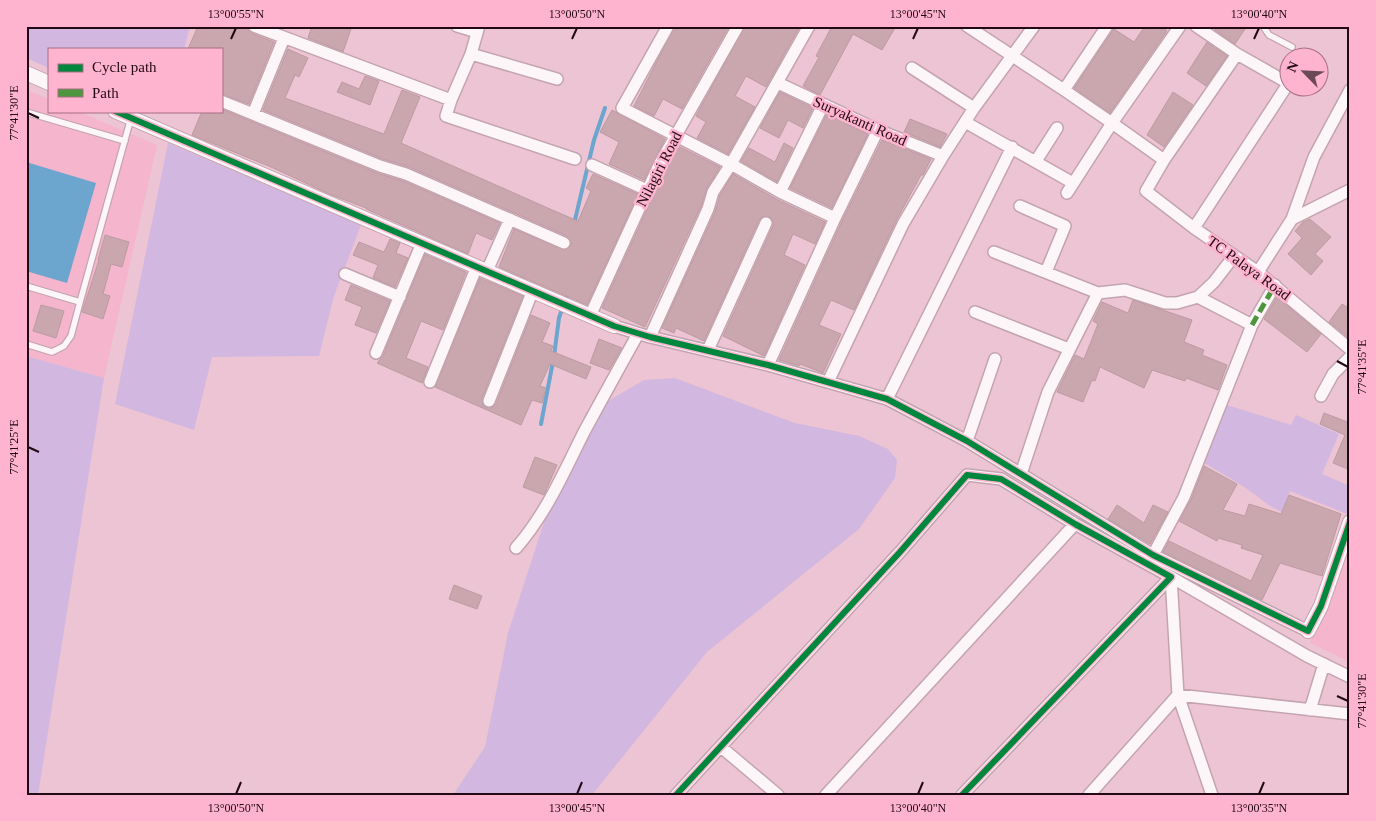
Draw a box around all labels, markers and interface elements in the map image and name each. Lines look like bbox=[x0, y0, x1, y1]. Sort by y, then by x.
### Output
text: 13°00'55"N bbox=[208, 7, 265, 21]
text: 13°00'50"N bbox=[549, 7, 606, 21]
text: 13°00'45"N bbox=[890, 7, 947, 21]
text: 13°00'40"N bbox=[1231, 7, 1288, 21]
legend bbox=[48, 48, 222, 112]
north arrow bbox=[1278, 48, 1328, 98]
text: Cycle path bbox=[92, 59, 157, 75]
text: N bbox=[1284, 59, 1301, 75]
text: 77°41'30"E bbox=[7, 85, 21, 141]
text: Path bbox=[92, 85, 119, 101]
street label: Suryakanti Road bbox=[811, 93, 910, 149]
street label: Nilagiri Road bbox=[633, 128, 685, 209]
street label: TC Palaya Road bbox=[1205, 233, 1294, 304]
text: 77°41'35"E bbox=[1355, 339, 1369, 395]
text: 77°41'25"E bbox=[7, 419, 21, 475]
text: 77°41'30"E bbox=[1355, 673, 1369, 729]
text: 13°00'50"N bbox=[208, 801, 265, 815]
text: 13°00'45"N bbox=[549, 801, 606, 815]
text: 13°00'40"N bbox=[890, 801, 947, 815]
text: 13°00'35"N bbox=[1231, 801, 1288, 815]

